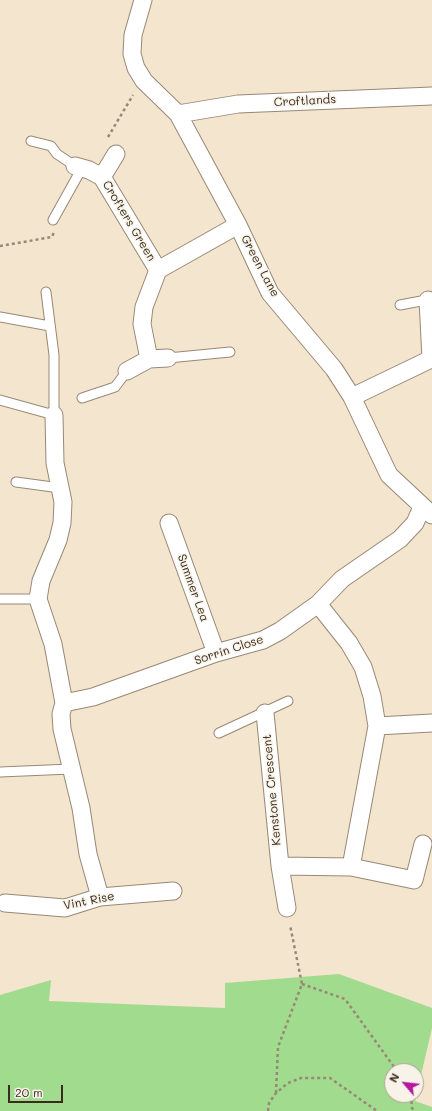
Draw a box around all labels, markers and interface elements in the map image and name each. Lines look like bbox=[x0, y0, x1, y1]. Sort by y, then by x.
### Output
street label: Croftlands bbox=[274, 92, 336, 110]
street label: Crofters Green bbox=[99, 178, 159, 264]
street label: Green Lane bbox=[238, 233, 282, 299]
street label: Summer Lea bbox=[174, 552, 212, 624]
street label: Sorrin Close bbox=[193, 632, 265, 668]
street label: Kenstone Crescent bbox=[260, 734, 284, 846]
street label: Vint Rise bbox=[62, 889, 116, 913]
north arrow bbox=[384, 1063, 424, 1103]
text: N bbox=[385, 1070, 402, 1085]
scale bar bbox=[10, 1077, 65, 1103]
text: 20 m bbox=[15, 1084, 43, 1100]

